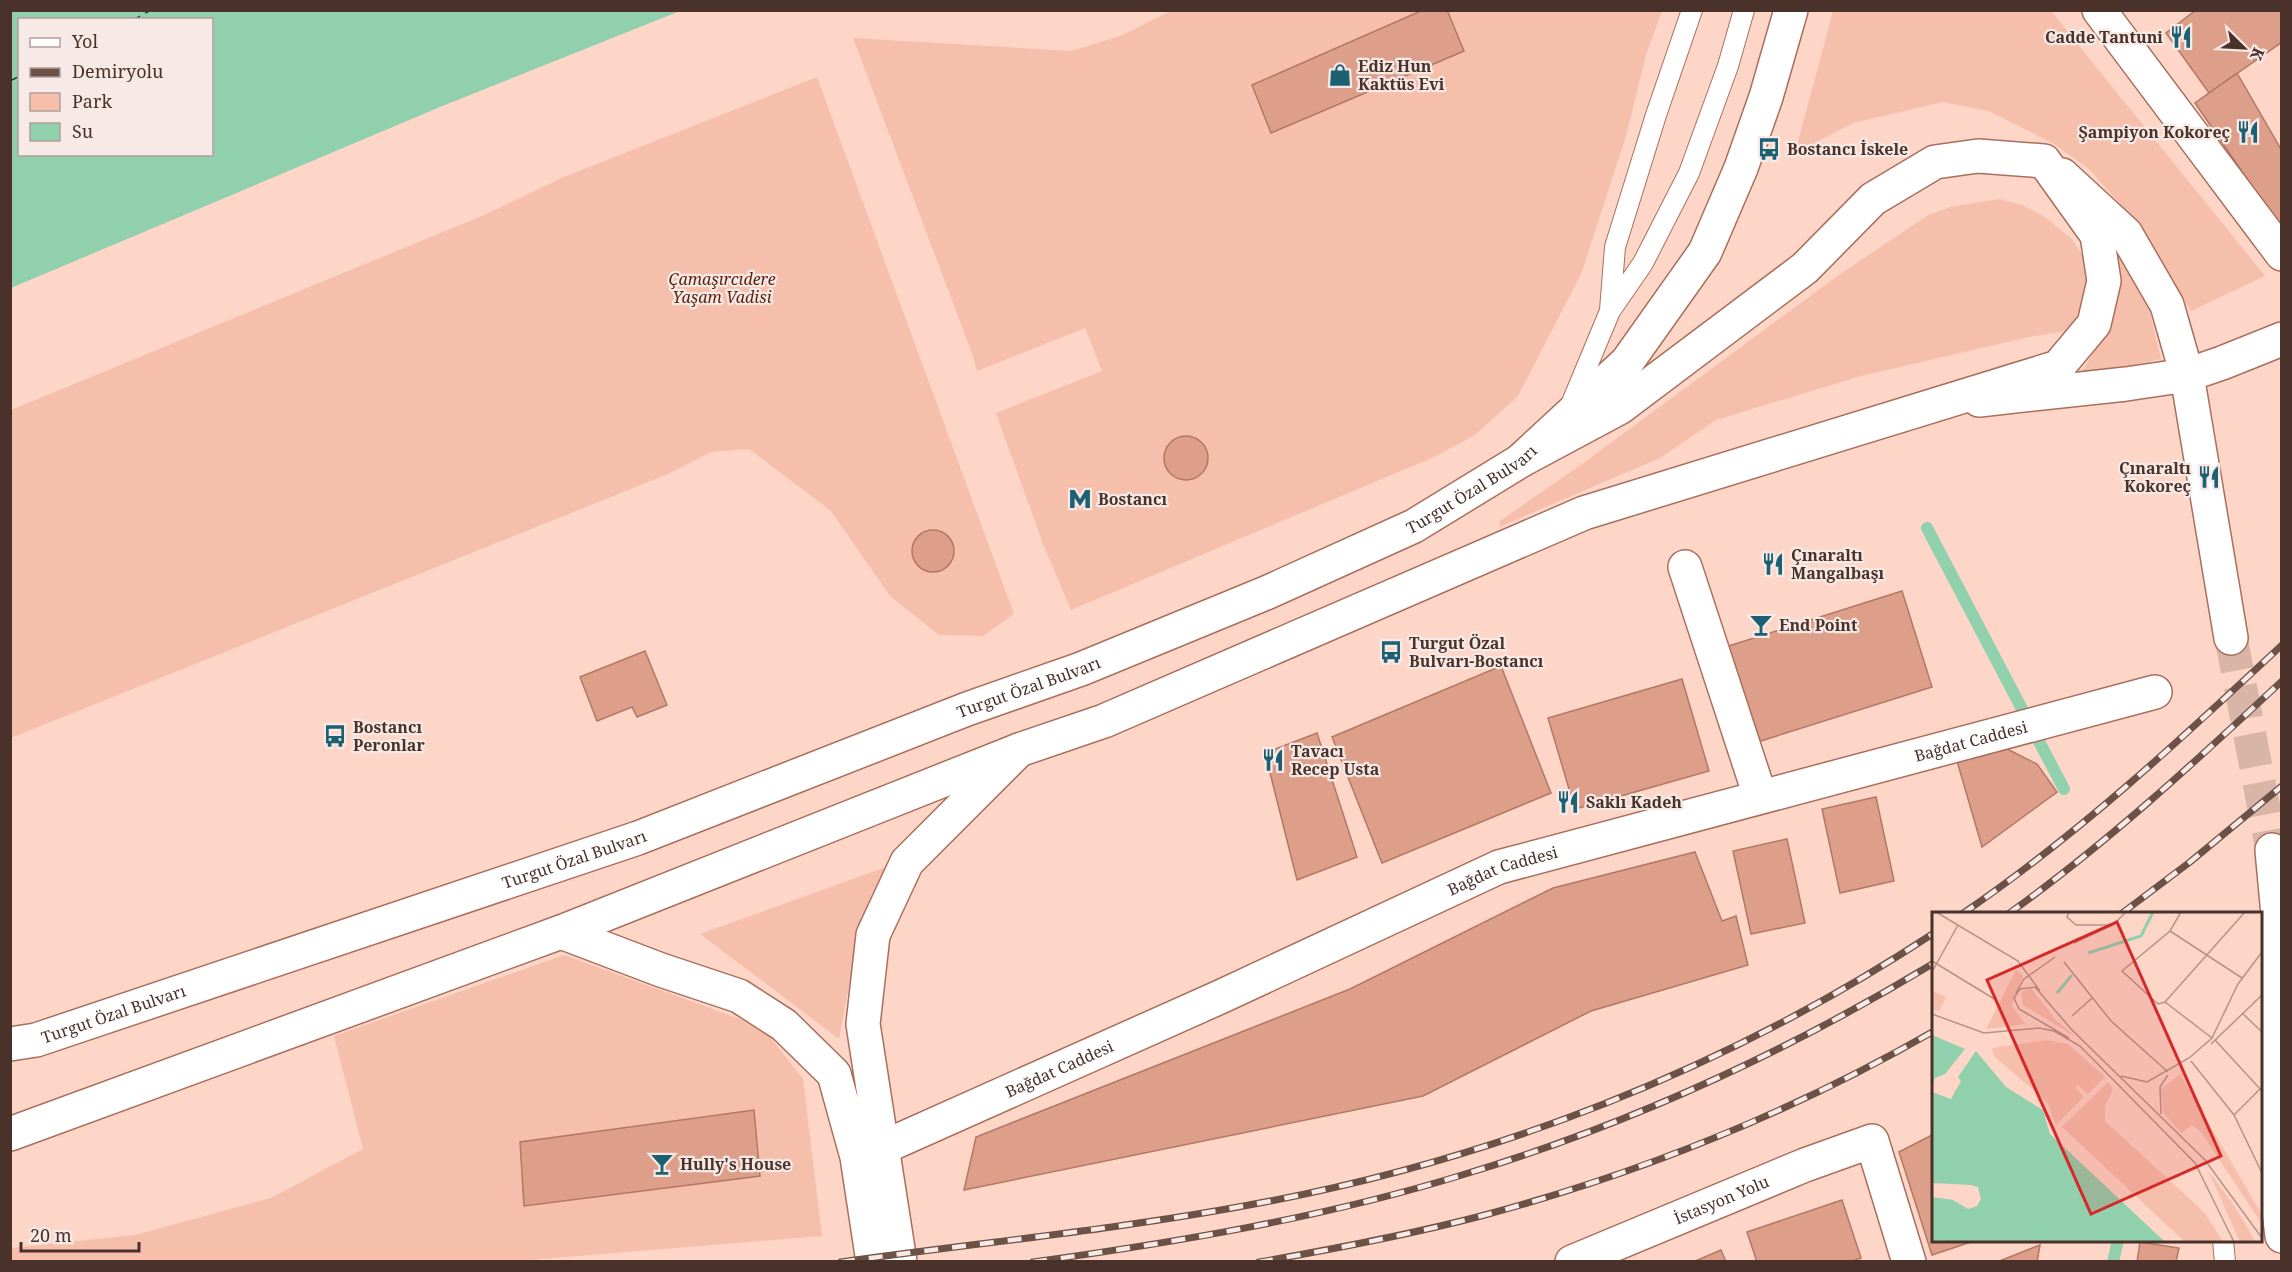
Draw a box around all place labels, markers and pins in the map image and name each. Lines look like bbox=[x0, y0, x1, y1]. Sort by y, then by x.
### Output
restaurant icon: Cadde Tantuni bbox=[2168, 24, 2194, 50]
place label: Cadde Tantuni bbox=[2045, 26, 2163, 48]
place label: Ediz Hun Kaktüs Evi bbox=[1358, 55, 1445, 95]
shop icon: Ediz Hun Kaktüs Evi bbox=[1327, 62, 1353, 88]
restaurant icon: Şampiyon Kokoreç bbox=[2235, 119, 2261, 145]
place label: Şampiyon Kokoreç bbox=[2079, 121, 2230, 143]
bus stop icon: Bostancı İskele bbox=[1756, 136, 1782, 162]
place label: Bostancı İskele bbox=[1787, 138, 1908, 160]
place label: Çınaraltı Kokoreç bbox=[2119, 457, 2191, 497]
restaurant icon: Çınaraltı Kokoreç bbox=[2196, 464, 2222, 490]
metro station icon: Bostancı bbox=[1067, 486, 1093, 512]
place label: Bostancı bbox=[1098, 488, 1167, 510]
place label: Çınaraltı Mangalbaşı bbox=[1791, 544, 1884, 584]
restaurant icon: Çınaraltı Mangalbaşı bbox=[1760, 551, 1786, 577]
bar icon: End Point bbox=[1748, 612, 1774, 638]
place label: End Point bbox=[1779, 614, 1858, 636]
place label: Turgut Özal Bulvarı-Bostancı bbox=[1409, 632, 1544, 672]
bus stop icon: Turgut Özal Bulvarı-Bostancı bbox=[1378, 639, 1404, 665]
place label: Bostancı Peronlar bbox=[353, 716, 425, 756]
bus stop icon: Bostancı Peronlar bbox=[322, 723, 348, 749]
place label: Tavacı Recep Usta bbox=[1291, 740, 1380, 780]
restaurant icon: Tavacı Recep Usta bbox=[1260, 747, 1286, 773]
restaurant icon: Saklı Kadeh bbox=[1555, 789, 1581, 815]
place label: Saklı Kadeh bbox=[1586, 791, 1682, 813]
bar icon: Hully's House bbox=[649, 1151, 675, 1177]
place label: Hully's House bbox=[680, 1153, 791, 1175]

